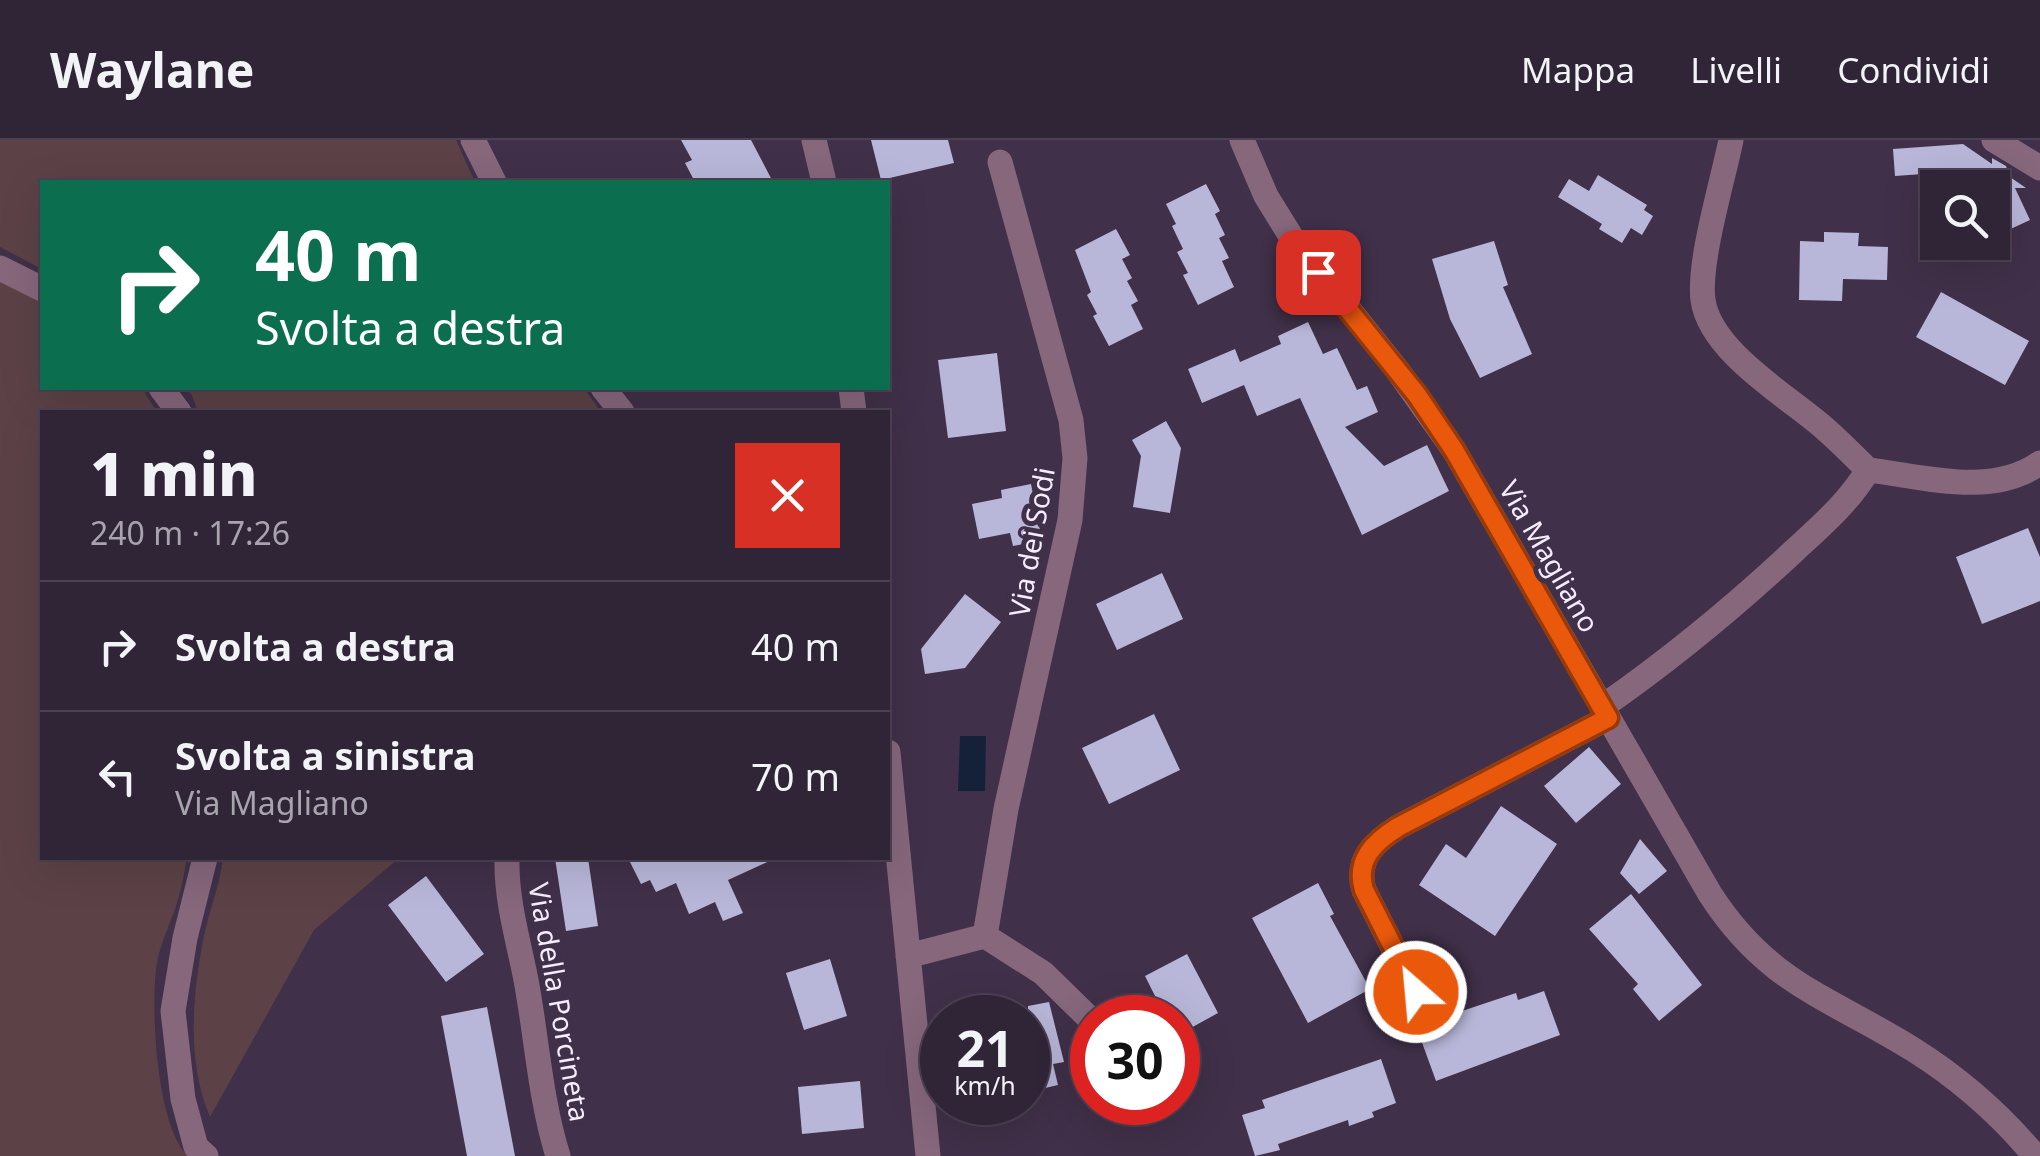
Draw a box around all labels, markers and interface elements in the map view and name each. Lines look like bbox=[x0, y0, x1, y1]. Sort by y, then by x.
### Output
text: Waylane bbox=[50, 37, 255, 102]
text: Mappa bbox=[1521, 46, 1635, 93]
text: Livelli bbox=[1690, 46, 1782, 93]
text: Condividi bbox=[1837, 46, 1990, 93]
map controls bbox=[1920, 170, 2010, 260]
button: search bbox=[1920, 170, 2010, 260]
text: 40 m bbox=[255, 206, 422, 302]
icon: right bbox=[90, 220, 220, 350]
pin bbox=[1276, 230, 1361, 315]
icon: arrive bbox=[1291, 245, 1346, 300]
text: Svolta a destra bbox=[255, 297, 565, 358]
text: 1 min bbox=[90, 432, 258, 514]
button: close bbox=[735, 443, 840, 548]
street label: Via dei Sodi bbox=[999, 464, 1063, 620]
street label: Via Magliano bbox=[1491, 473, 1609, 639]
text: 240 m · 17:26 bbox=[90, 511, 290, 554]
icon: right bbox=[90, 619, 145, 674]
text: Svolta a destra bbox=[175, 620, 456, 672]
text: 40 m bbox=[751, 620, 840, 672]
text: Svolta a sinistra bbox=[175, 729, 476, 781]
icon: left bbox=[90, 749, 145, 804]
text: 70 m bbox=[751, 750, 840, 802]
text: Via Magliano bbox=[175, 781, 369, 824]
street label: Via della Porcineta bbox=[520, 880, 600, 1124]
position arrow bbox=[1364, 940, 1468, 1044]
speed limit sign: 30 bbox=[1070, 995, 1200, 1125]
text: 21 bbox=[956, 1014, 1014, 1082]
text: km/h bbox=[954, 1068, 1016, 1102]

